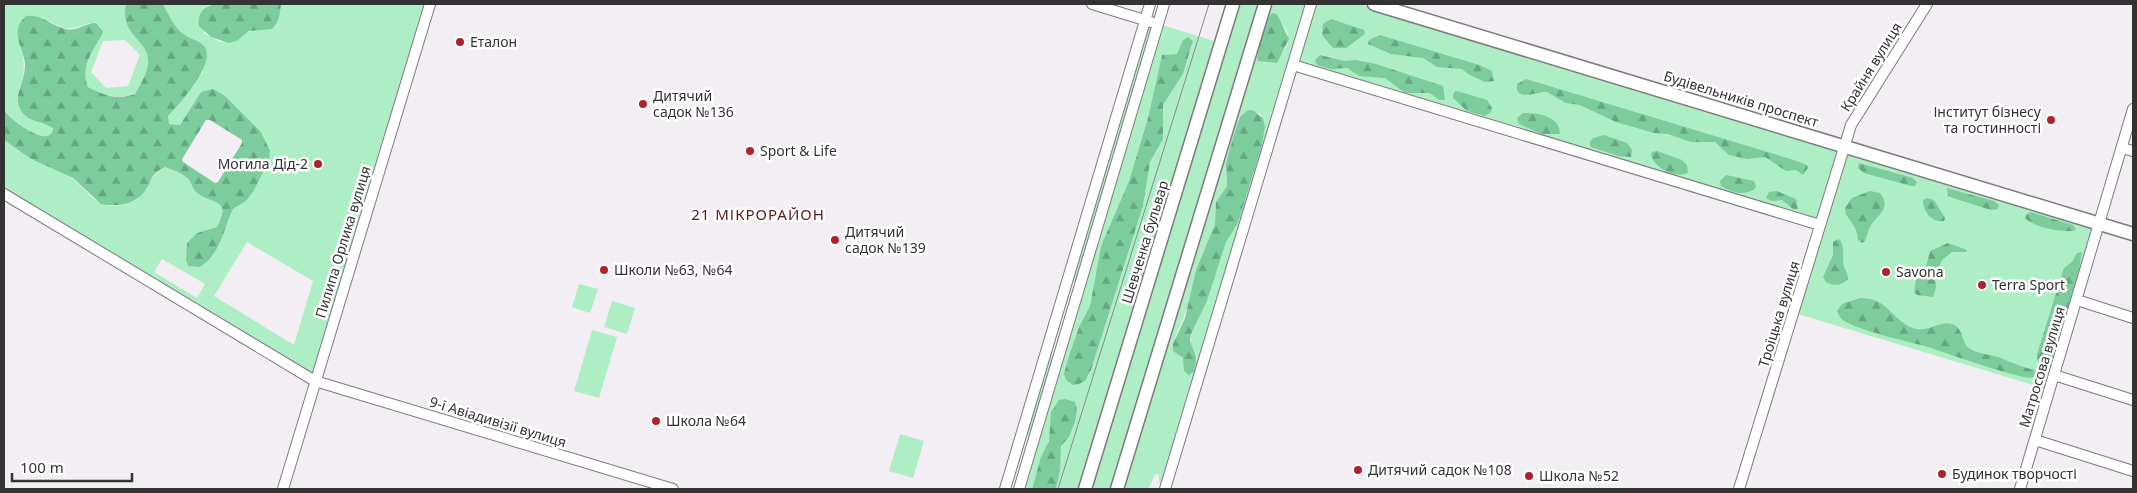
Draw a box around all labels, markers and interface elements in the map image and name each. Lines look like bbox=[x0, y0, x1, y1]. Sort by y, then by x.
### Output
street label: Крайня вулиця bbox=[1836, 19, 1906, 115]
place label: Еталон bbox=[470, 32, 517, 51]
marker: Еталон bbox=[454, 36, 466, 48]
street label: Будівельників проспект bbox=[1662, 66, 1821, 131]
place label: Дитячий садок №136 bbox=[653, 86, 734, 121]
marker: Дитячий садок №136 bbox=[637, 98, 649, 110]
place label: Інститут бізнесу та гостинності bbox=[1933, 102, 2042, 137]
marker: Інститут бізнесу та гостинності bbox=[2045, 114, 2057, 126]
place label: Sport & Life bbox=[760, 141, 837, 160]
marker: Sport & Life bbox=[744, 145, 756, 157]
place label: Могила Дiд-2 bbox=[218, 154, 308, 173]
marker: Могила Дiд-2 bbox=[312, 158, 324, 170]
street label: Пилипа Орлика вулиця bbox=[310, 163, 375, 320]
street label: Шевченка бульвар bbox=[1117, 178, 1172, 306]
district label: 21 МІКРОРАЙОН bbox=[691, 204, 825, 224]
place label: Дитячий садок №139 bbox=[845, 222, 926, 257]
marker: Дитячий садок №139 bbox=[829, 234, 841, 246]
street label: Троїцька вулиця bbox=[1753, 258, 1804, 369]
place label: Школи №63, №64 bbox=[614, 260, 733, 279]
place label: Savona bbox=[1896, 262, 1944, 281]
marker: Школи №63, №64 bbox=[598, 264, 610, 276]
marker: Savona bbox=[1880, 266, 1892, 278]
place label: Terra Sport bbox=[1992, 275, 2065, 294]
marker: Terra Sport bbox=[1976, 279, 1988, 291]
street label: Матросова вулиця bbox=[2014, 304, 2069, 430]
street label: 9-ї Авіадивізії вулиця bbox=[427, 392, 569, 451]
place label: Школа №64 bbox=[666, 411, 746, 430]
marker: Школа №64 bbox=[650, 415, 662, 427]
scale bar bbox=[12, 450, 132, 482]
text: 100 m bbox=[20, 457, 64, 477]
place label: Дитячий садок №108 bbox=[1368, 460, 1512, 479]
marker: Дитячий садок №108 bbox=[1352, 464, 1364, 476]
place label: Будинок творчості bbox=[1952, 464, 2077, 483]
place label: Школа №52 bbox=[1539, 466, 1619, 485]
marker: Будинок творчості bbox=[1936, 468, 1948, 480]
marker: Школа №52 bbox=[1523, 470, 1535, 482]

